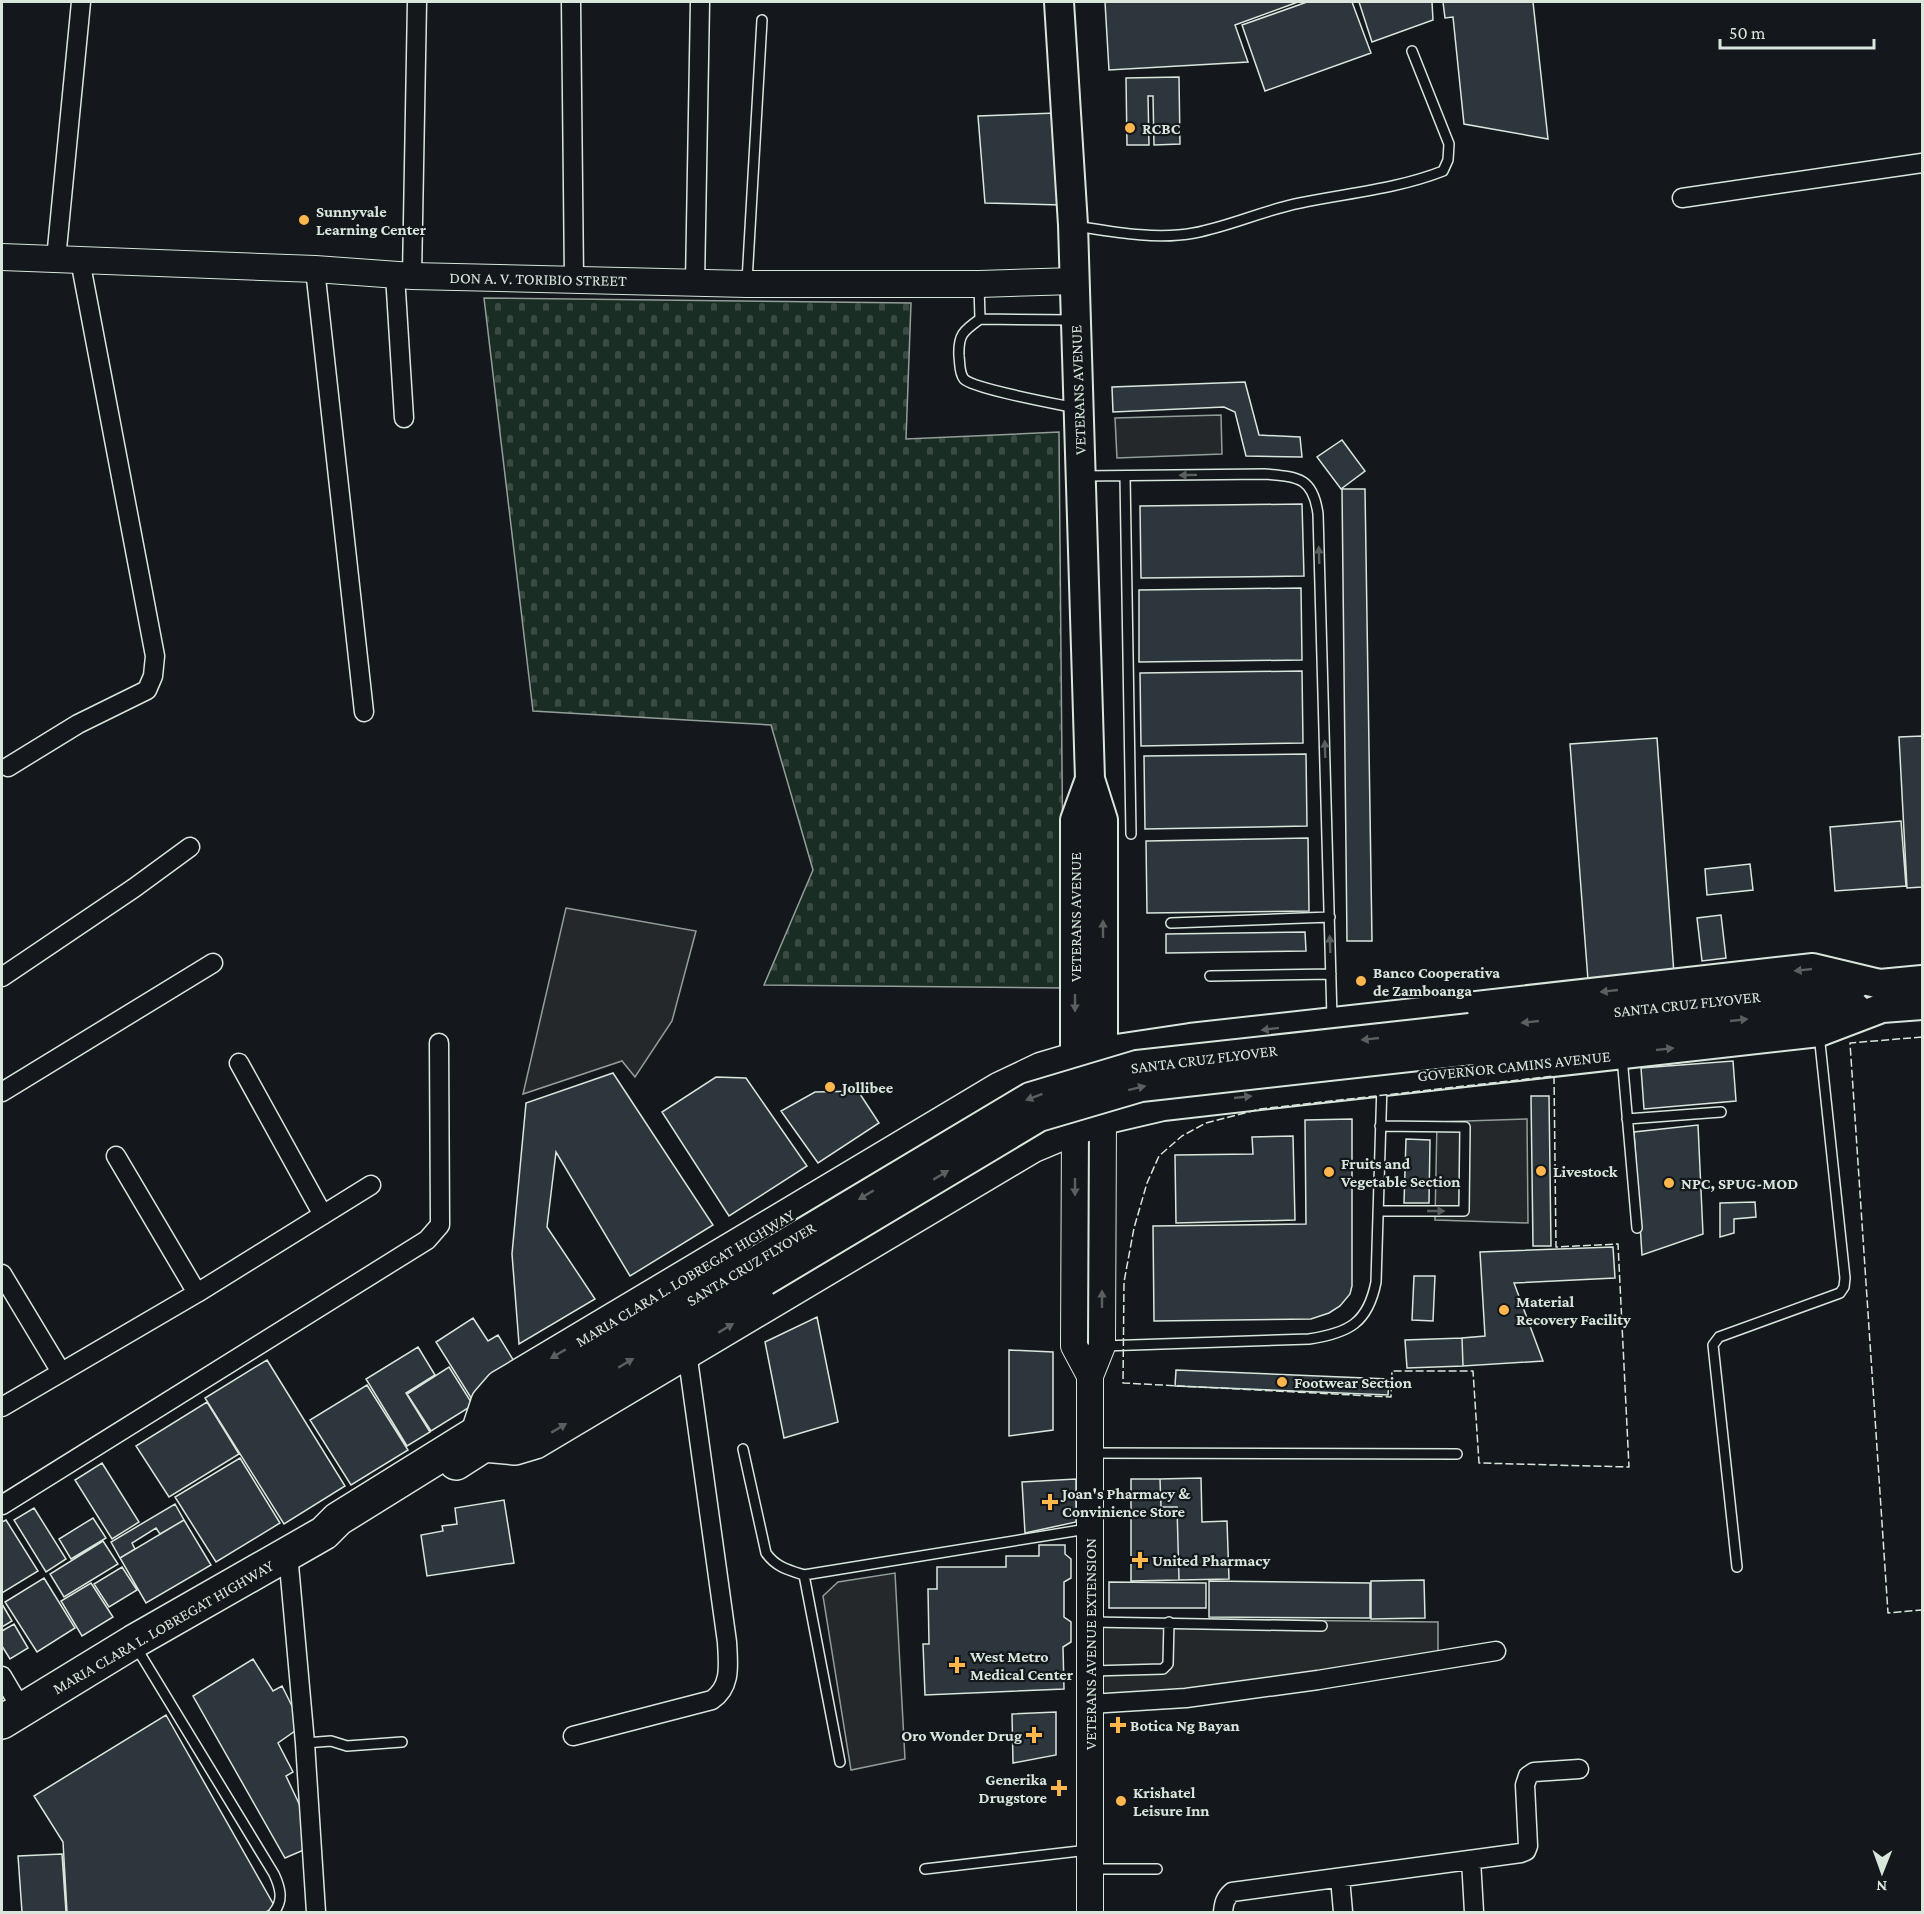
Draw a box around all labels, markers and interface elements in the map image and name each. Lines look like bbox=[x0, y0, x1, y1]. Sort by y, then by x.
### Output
scale bar bbox=[1720, 12, 1874, 50]
text: 50 m bbox=[1729, 23, 1766, 43]
place label: RCBC bbox=[1142, 120, 1181, 137]
marker: RCBC bbox=[1123, 121, 1137, 135]
place label: Sunnyvale Learning Center bbox=[316, 203, 427, 238]
marker: Sunnyvale Learning Center bbox=[297, 213, 311, 227]
street label: DON A. V. TORIBIO STREET bbox=[449, 269, 627, 289]
street label: VETERANS AVENUE bbox=[1067, 324, 1089, 455]
one-way arrow bbox=[1178, 470, 1197, 480]
one-way arrow bbox=[1314, 545, 1323, 564]
one-way arrow bbox=[1320, 740, 1329, 759]
street label: VETERANS AVENUE bbox=[1067, 852, 1084, 982]
one-way arrow bbox=[1098, 920, 1108, 939]
one-way arrow bbox=[1326, 935, 1335, 954]
place label: Banco Cooperativa de Zamboanga bbox=[1373, 964, 1500, 999]
one-way arrow bbox=[1793, 965, 1812, 974]
marker: Banco Cooperativa de Zamboanga bbox=[1354, 974, 1368, 988]
one-way arrow bbox=[1599, 986, 1618, 996]
street label: SANTA CRUZ FLYOVER bbox=[1613, 988, 1761, 1020]
one-way arrow bbox=[1070, 993, 1080, 1012]
one-way arrow bbox=[1730, 1015, 1749, 1024]
one-way arrow bbox=[1520, 1017, 1539, 1027]
one-way arrow bbox=[1261, 1024, 1280, 1034]
one-way arrow bbox=[1360, 1035, 1379, 1044]
street label: SANTA CRUZ FLYOVER bbox=[1130, 1042, 1278, 1076]
one-way arrow bbox=[1656, 1044, 1675, 1054]
street label: GOVERNOR CAMINS AVENUE bbox=[1417, 1047, 1612, 1085]
place label: Jollibee bbox=[840, 1079, 894, 1096]
marker: Jollibee bbox=[823, 1080, 837, 1094]
one-way arrow bbox=[1128, 1083, 1146, 1093]
one-way arrow bbox=[1025, 1092, 1043, 1102]
one-way arrow bbox=[1233, 1092, 1252, 1102]
place label: Fruits and Vegetable Section bbox=[1340, 1155, 1461, 1190]
place label: Livestock bbox=[1553, 1163, 1618, 1180]
marker: Livestock bbox=[1534, 1164, 1548, 1178]
marker: Fruits and Vegetable Section bbox=[1322, 1165, 1336, 1179]
one-way arrow bbox=[933, 1170, 949, 1181]
place label: NPC, SPUG-MOD bbox=[1681, 1175, 1798, 1192]
marker: NPC, SPUG-MOD bbox=[1662, 1176, 1676, 1190]
one-way arrow bbox=[1070, 1177, 1080, 1196]
one-way arrow bbox=[858, 1190, 874, 1201]
street label: MARIA CLARA L. LOBREGAT HIGHWAY bbox=[573, 1206, 798, 1350]
one-way arrow bbox=[1427, 1206, 1446, 1216]
street label: SANTA CRUZ FLYOVER bbox=[684, 1219, 819, 1309]
one-way arrow bbox=[1097, 1290, 1107, 1309]
place label: Material Recovery Facility bbox=[1516, 1293, 1631, 1328]
marker: Material Recovery Facility bbox=[1497, 1303, 1511, 1317]
one-way arrow bbox=[718, 1323, 734, 1334]
one-way arrow bbox=[550, 1348, 566, 1359]
one-way arrow bbox=[618, 1358, 634, 1369]
place label: Footwear Section bbox=[1294, 1374, 1412, 1391]
marker: Footwear Section bbox=[1275, 1375, 1289, 1389]
one-way arrow bbox=[551, 1423, 568, 1433]
place label: Joan's Pharmacy & Convinience Store bbox=[1060, 1485, 1191, 1520]
marker: Joan's Pharmacy & Convinience Store bbox=[1043, 1495, 1057, 1509]
street label: VETERANS AVENUE EXTENSION bbox=[1082, 1538, 1099, 1750]
place label: United Pharmacy bbox=[1152, 1552, 1270, 1569]
marker: United Pharmacy bbox=[1133, 1553, 1147, 1567]
street label: MARIA CLARA L. LOBREGAT HIGHWAY bbox=[50, 1556, 277, 1697]
place label: West Metro Medical Center bbox=[969, 1648, 1074, 1683]
marker: West Metro Medical Center bbox=[948, 1656, 966, 1674]
place label: Botica Ng Bayan bbox=[1130, 1717, 1240, 1734]
marker: Botica Ng Bayan bbox=[1111, 1718, 1125, 1732]
place label: Oro Wonder Drug bbox=[901, 1727, 1022, 1744]
marker: Oro Wonder Drug bbox=[1027, 1728, 1041, 1742]
place label: Generika Drugstore bbox=[979, 1771, 1048, 1806]
marker: Generika Drugstore bbox=[1052, 1781, 1066, 1795]
place label: Krishatel Leisure Inn bbox=[1133, 1784, 1210, 1819]
marker: Krishatel Leisure Inn bbox=[1114, 1794, 1128, 1808]
north arrow bbox=[1852, 1842, 1912, 1902]
text: N bbox=[1876, 1878, 1887, 1895]

